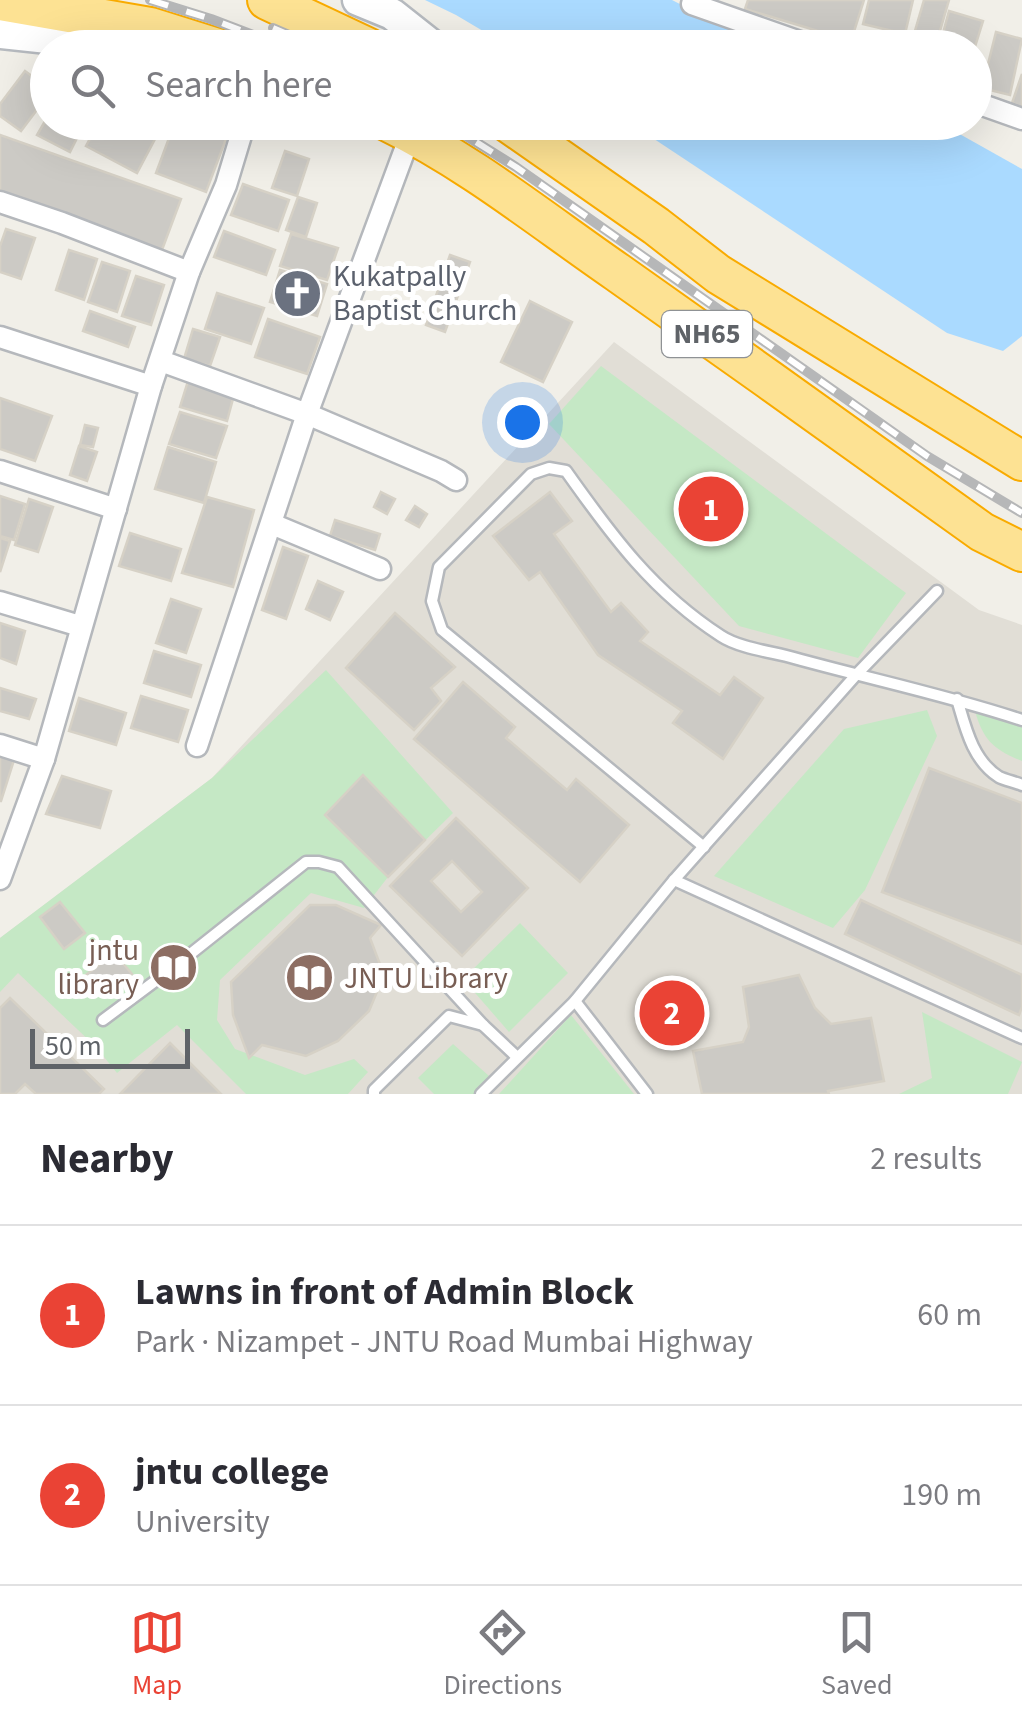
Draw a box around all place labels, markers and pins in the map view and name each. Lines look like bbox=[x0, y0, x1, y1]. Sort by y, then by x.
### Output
place label: Kukatpally Baptist Church bbox=[333, 255, 517, 332]
church icon: Kukatpally Baptist Church bbox=[272, 267, 324, 319]
pin: 1 bbox=[678, 472, 744, 546]
place label: jntu library bbox=[57, 929, 139, 1006]
library icon: jntu library bbox=[148, 941, 200, 993]
library icon: JNTU Library bbox=[283, 952, 335, 1004]
place label: JNTU Library bbox=[344, 957, 508, 1000]
pin: 2 bbox=[640, 976, 704, 1050]

